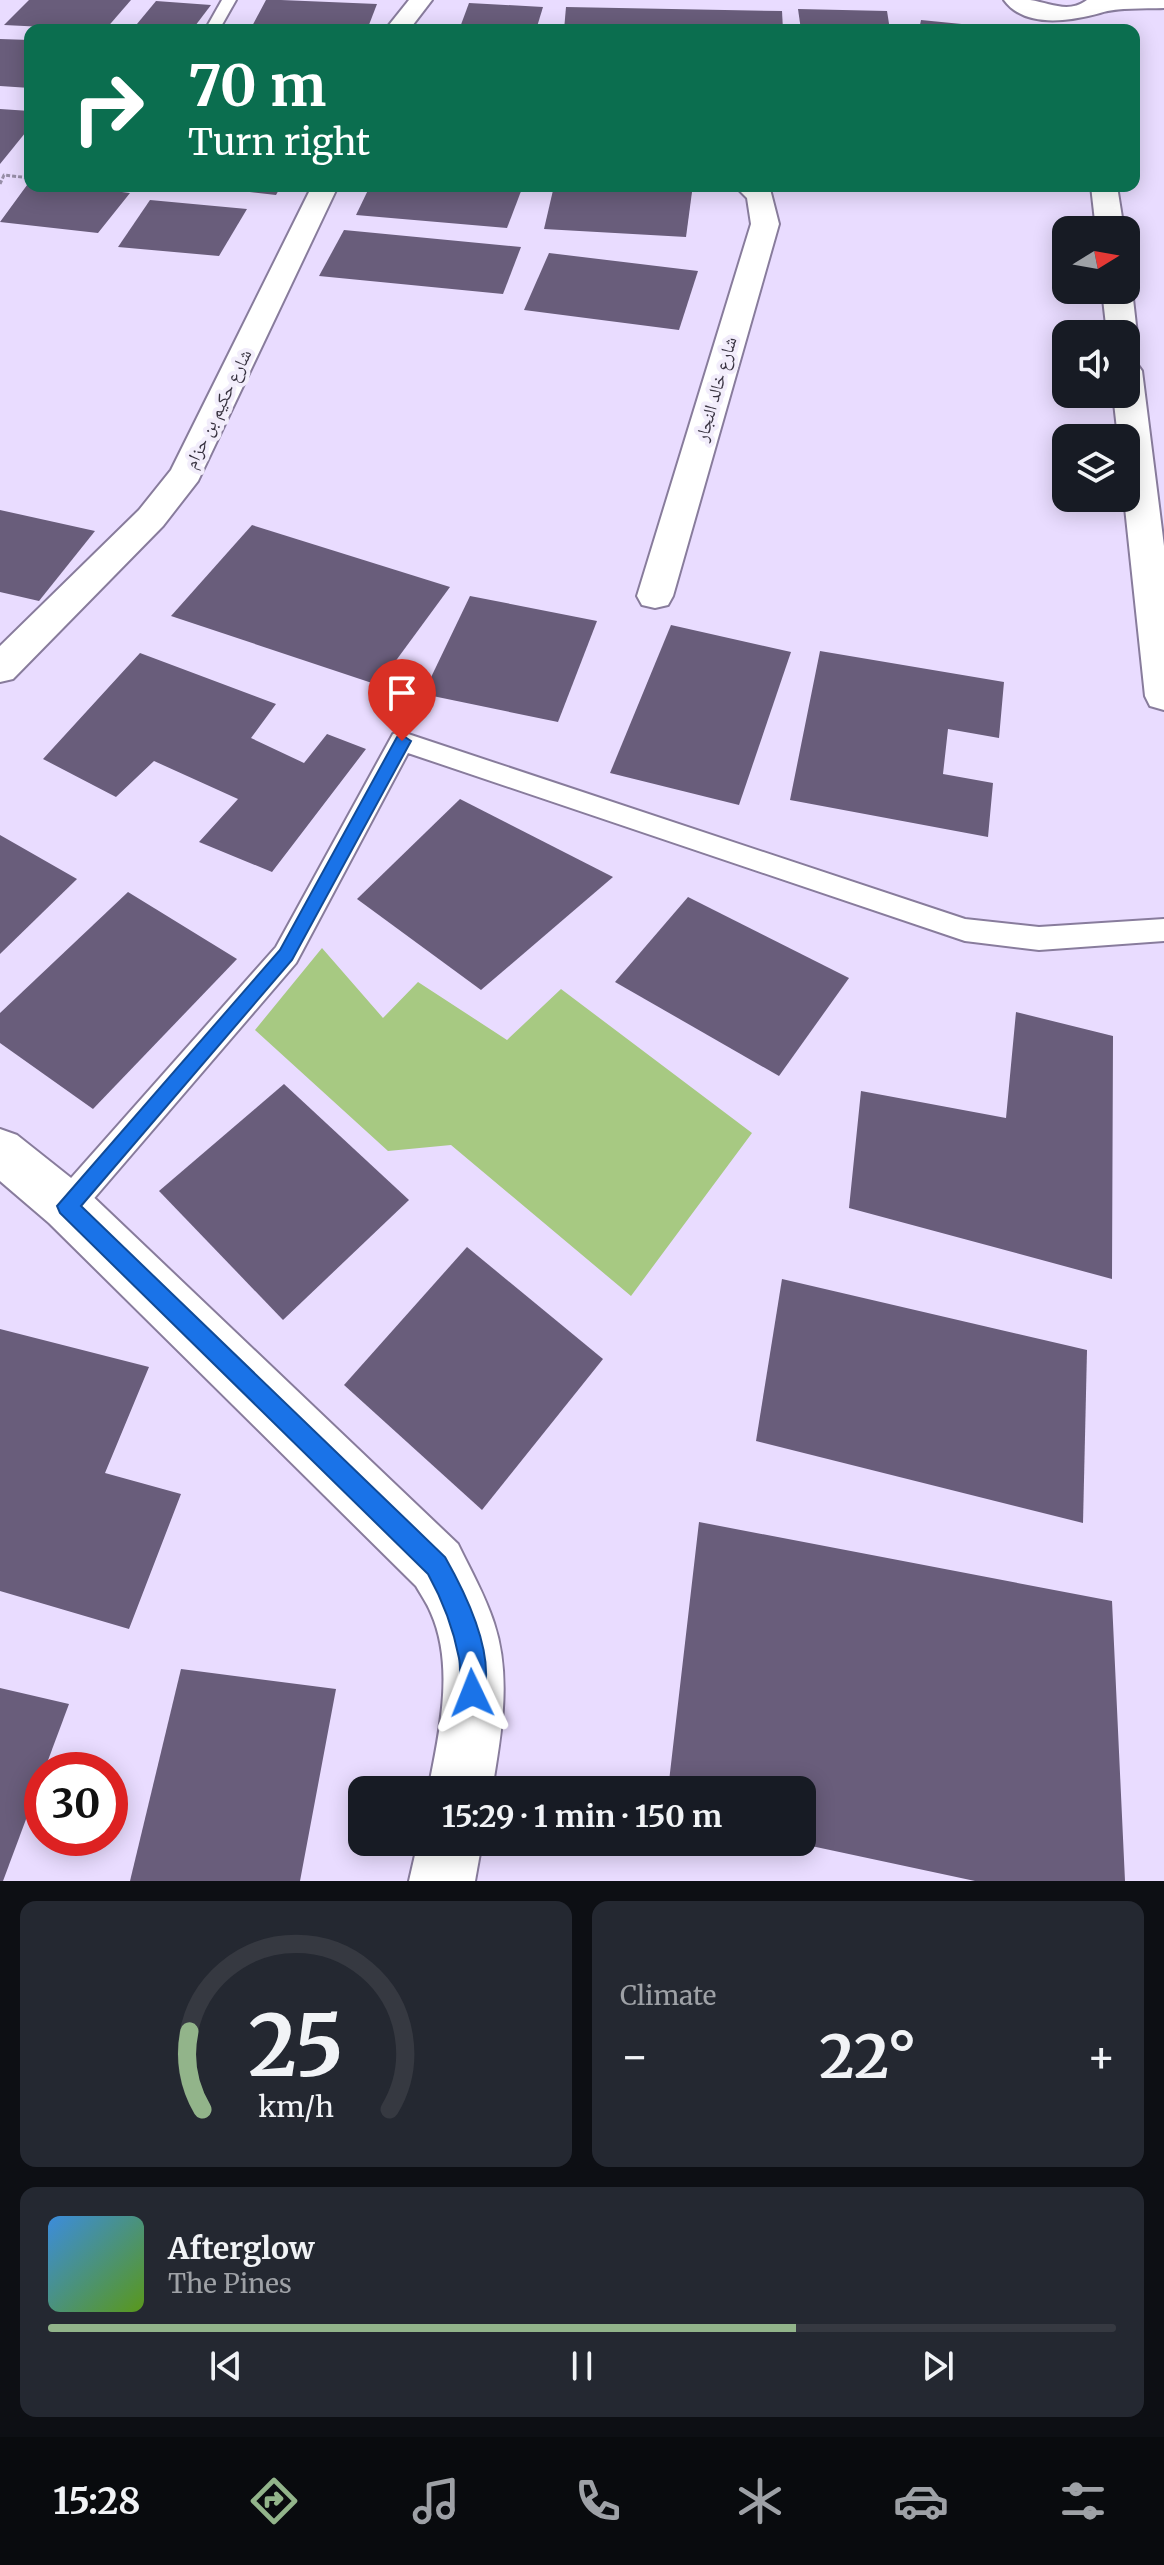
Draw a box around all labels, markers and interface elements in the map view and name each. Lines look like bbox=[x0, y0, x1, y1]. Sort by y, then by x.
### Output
text: 70 m bbox=[188, 51, 326, 121]
icon: right bbox=[56, 56, 160, 160]
text: Turn right bbox=[188, 120, 370, 165]
north arrow bbox=[1052, 216, 1140, 304]
map controls bbox=[1052, 216, 1140, 512]
button: sound bbox=[1052, 320, 1140, 408]
street label: شارع خالد النجار bbox=[689, 334, 741, 445]
street label: شارع حكيم بن حزام bbox=[179, 345, 257, 473]
button: layers bbox=[1052, 424, 1140, 512]
pin bbox=[368, 659, 436, 741]
icon: arrive bbox=[380, 671, 424, 715]
position arrow bbox=[430, 1651, 514, 1735]
speed limit sign: 30 bbox=[24, 1752, 128, 1856]
text: 15:29 · 1 min · 150 m bbox=[442, 1797, 722, 1835]
text: Climate bbox=[620, 1979, 716, 2012]
text: 25 bbox=[248, 1994, 344, 2099]
text: 22° bbox=[819, 2019, 917, 2094]
text: − bbox=[620, 2029, 649, 2084]
text: + bbox=[1087, 2029, 1116, 2084]
text: km/h bbox=[258, 2089, 334, 2125]
text: Afterglow bbox=[168, 2229, 315, 2267]
text: The Pines bbox=[168, 2267, 292, 2300]
icon: previous bbox=[204, 2344, 248, 2388]
icon: pause bbox=[560, 2344, 604, 2388]
icon: next bbox=[916, 2344, 960, 2388]
icon: directions bbox=[246, 2473, 302, 2529]
icon: music bbox=[408, 2473, 464, 2529]
icon: phone bbox=[570, 2473, 626, 2529]
icon: climate bbox=[732, 2473, 788, 2529]
icon: car bbox=[893, 2473, 949, 2529]
icon: filters bbox=[1055, 2473, 1111, 2529]
text: 15:28 bbox=[53, 2479, 141, 2524]

